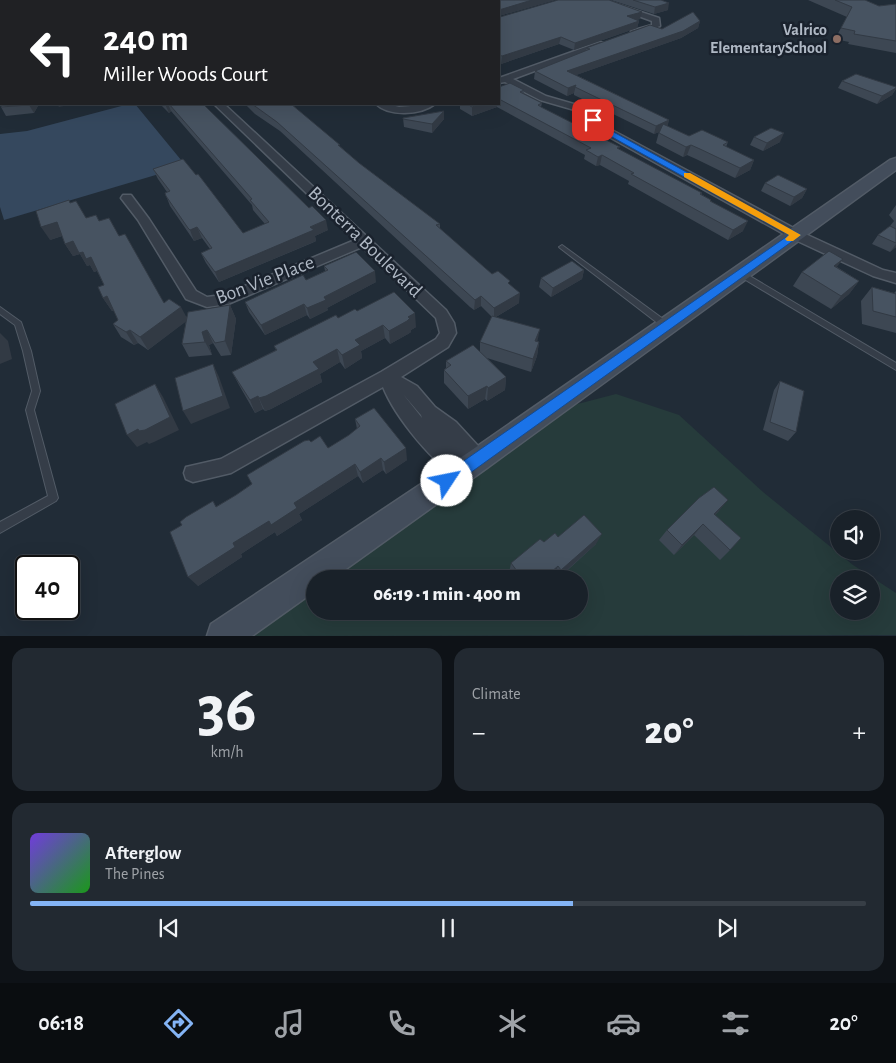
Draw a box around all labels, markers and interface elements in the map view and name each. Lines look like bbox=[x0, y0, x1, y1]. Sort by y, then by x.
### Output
icon: left bbox=[20, 20, 85, 85]
text: 240 m bbox=[103, 22, 189, 57]
place label: Valrico ElementarySchool bbox=[710, 22, 827, 57]
marker: Valrico ElementarySchool bbox=[831, 33, 843, 45]
text: Miller Woods Court bbox=[103, 63, 268, 85]
pin bbox=[572, 99, 614, 141]
icon: arrive bbox=[579, 106, 607, 134]
street label: Bonterra Boulevard bbox=[304, 183, 426, 301]
street label: Bon Vie Place bbox=[213, 252, 317, 308]
position arrow bbox=[420, 454, 472, 506]
map controls bbox=[830, 510, 880, 620]
button: sound bbox=[830, 510, 880, 560]
speed limit sign: 40 bbox=[15, 555, 80, 620]
button: layers bbox=[830, 570, 880, 620]
text: 06:19 · 1 min · 400 m bbox=[373, 585, 521, 604]
text: 36 bbox=[197, 678, 257, 743]
text: Climate bbox=[472, 686, 521, 702]
text: 20° bbox=[645, 713, 693, 751]
text: − bbox=[472, 719, 485, 747]
text: + bbox=[853, 719, 866, 747]
text: km/h bbox=[210, 744, 244, 760]
text: Afterglow bbox=[105, 844, 181, 863]
text: The Pines bbox=[105, 866, 165, 882]
icon: previous bbox=[155, 914, 183, 942]
icon: pause bbox=[434, 914, 462, 942]
icon: next bbox=[713, 914, 741, 942]
icon: directions bbox=[161, 1006, 196, 1041]
icon: music bbox=[272, 1006, 307, 1041]
icon: phone bbox=[384, 1006, 419, 1041]
icon: climate bbox=[495, 1006, 530, 1041]
icon: car bbox=[606, 1006, 641, 1041]
icon: filters bbox=[718, 1006, 753, 1041]
text: 06:18 bbox=[38, 1012, 84, 1034]
text: 20° bbox=[829, 1012, 858, 1034]

